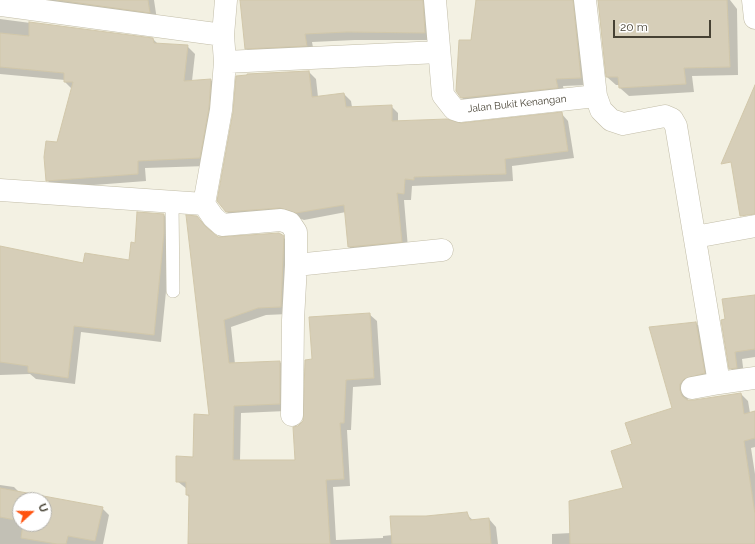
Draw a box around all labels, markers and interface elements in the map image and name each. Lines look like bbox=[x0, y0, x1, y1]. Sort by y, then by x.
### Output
scale bar bbox=[615, 12, 713, 38]
text: 20 m bbox=[620, 20, 648, 34]
street label: Jalan Bukit Kenangan bbox=[467, 93, 567, 115]
north arrow bbox=[12, 492, 52, 532]
text: U bbox=[35, 502, 50, 514]

